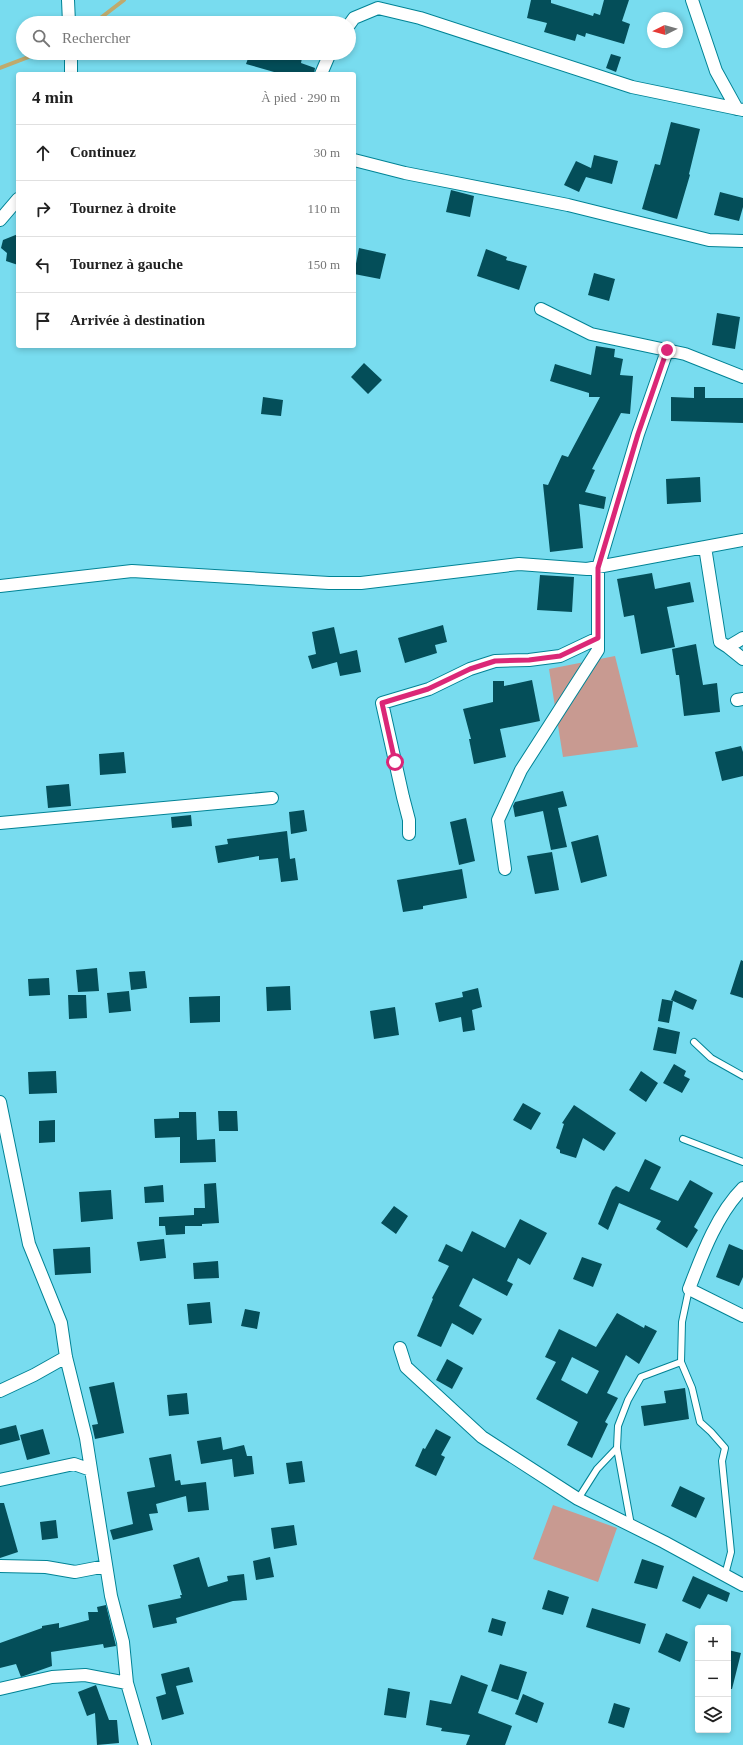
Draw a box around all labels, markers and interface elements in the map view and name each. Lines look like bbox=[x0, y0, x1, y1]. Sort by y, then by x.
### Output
north arrow bbox=[647, 12, 683, 48]
search box bbox=[16, 16, 356, 60]
icon: search bbox=[30, 27, 52, 49]
text: Rechercher bbox=[62, 30, 130, 46]
text: 4 min bbox=[32, 88, 73, 107]
text: À pied · 290 m bbox=[261, 90, 340, 105]
icon: ahead bbox=[32, 142, 54, 164]
text: Continuez bbox=[70, 144, 136, 160]
text: 30 m bbox=[314, 145, 340, 160]
icon: right bbox=[32, 198, 54, 220]
text: Tournez à droite bbox=[70, 200, 176, 216]
text: 110 m bbox=[308, 201, 340, 216]
icon: left bbox=[32, 254, 54, 276]
text: Tournez à gauche bbox=[70, 256, 183, 272]
text: 150 m bbox=[307, 257, 340, 272]
icon: arrive bbox=[32, 310, 54, 332]
text: Arrivée à destination bbox=[70, 312, 205, 328]
route end bbox=[658, 341, 676, 359]
route start bbox=[386, 753, 404, 771]
map controls bbox=[695, 1625, 731, 1733]
button: + bbox=[695, 1625, 731, 1661]
button: − bbox=[695, 1661, 731, 1697]
button: layers bbox=[695, 1697, 731, 1733]

